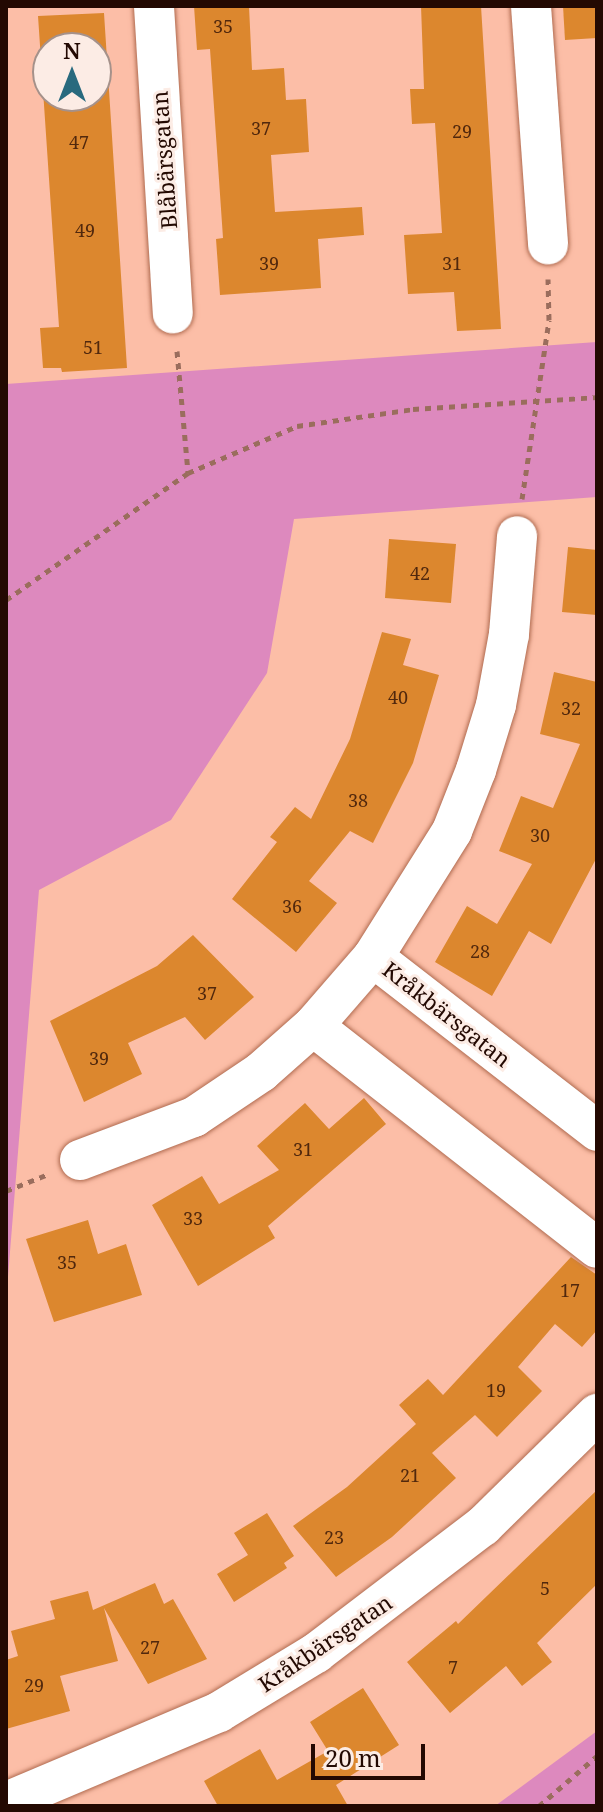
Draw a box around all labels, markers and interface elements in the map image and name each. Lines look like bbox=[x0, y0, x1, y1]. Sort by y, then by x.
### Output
house number: 35 bbox=[213, 15, 233, 37]
north arrow bbox=[32, 32, 112, 112]
text: N bbox=[63, 35, 81, 65]
street label: Blåbärsgatan bbox=[146, 90, 182, 230]
house number: 37 bbox=[251, 117, 271, 139]
house number: 29 bbox=[452, 120, 472, 142]
house number: 47 bbox=[69, 131, 89, 153]
house number: 49 bbox=[75, 219, 95, 241]
house number: 39 bbox=[259, 252, 279, 274]
house number: 31 bbox=[442, 252, 462, 274]
house number: 51 bbox=[83, 336, 103, 358]
house number: 42 bbox=[410, 562, 430, 584]
house number: 40 bbox=[388, 686, 408, 708]
house number: 32 bbox=[561, 697, 581, 719]
house number: 38 bbox=[348, 789, 368, 811]
house number: 30 bbox=[530, 824, 550, 846]
house number: 36 bbox=[282, 895, 302, 917]
house number: 28 bbox=[470, 940, 490, 962]
street label: Kråkbärsgatan bbox=[378, 956, 516, 1072]
house number: 37 bbox=[197, 982, 217, 1004]
house number: 39 bbox=[89, 1047, 109, 1069]
house number: 31 bbox=[293, 1138, 313, 1160]
house number: 33 bbox=[183, 1207, 203, 1229]
house number: 35 bbox=[57, 1251, 77, 1273]
house number: 17 bbox=[560, 1279, 580, 1301]
house number: 19 bbox=[486, 1379, 506, 1401]
house number: 21 bbox=[400, 1464, 420, 1486]
house number: 23 bbox=[324, 1526, 344, 1548]
house number: 5 bbox=[540, 1577, 550, 1599]
street label: Kråkbärsgatan bbox=[253, 1589, 397, 1697]
house number: 27 bbox=[140, 1636, 160, 1658]
house number: 7 bbox=[448, 1656, 458, 1678]
house number: 29 bbox=[24, 1674, 44, 1696]
scale bar bbox=[315, 1728, 429, 1778]
text: 20 m bbox=[325, 1741, 381, 1774]

